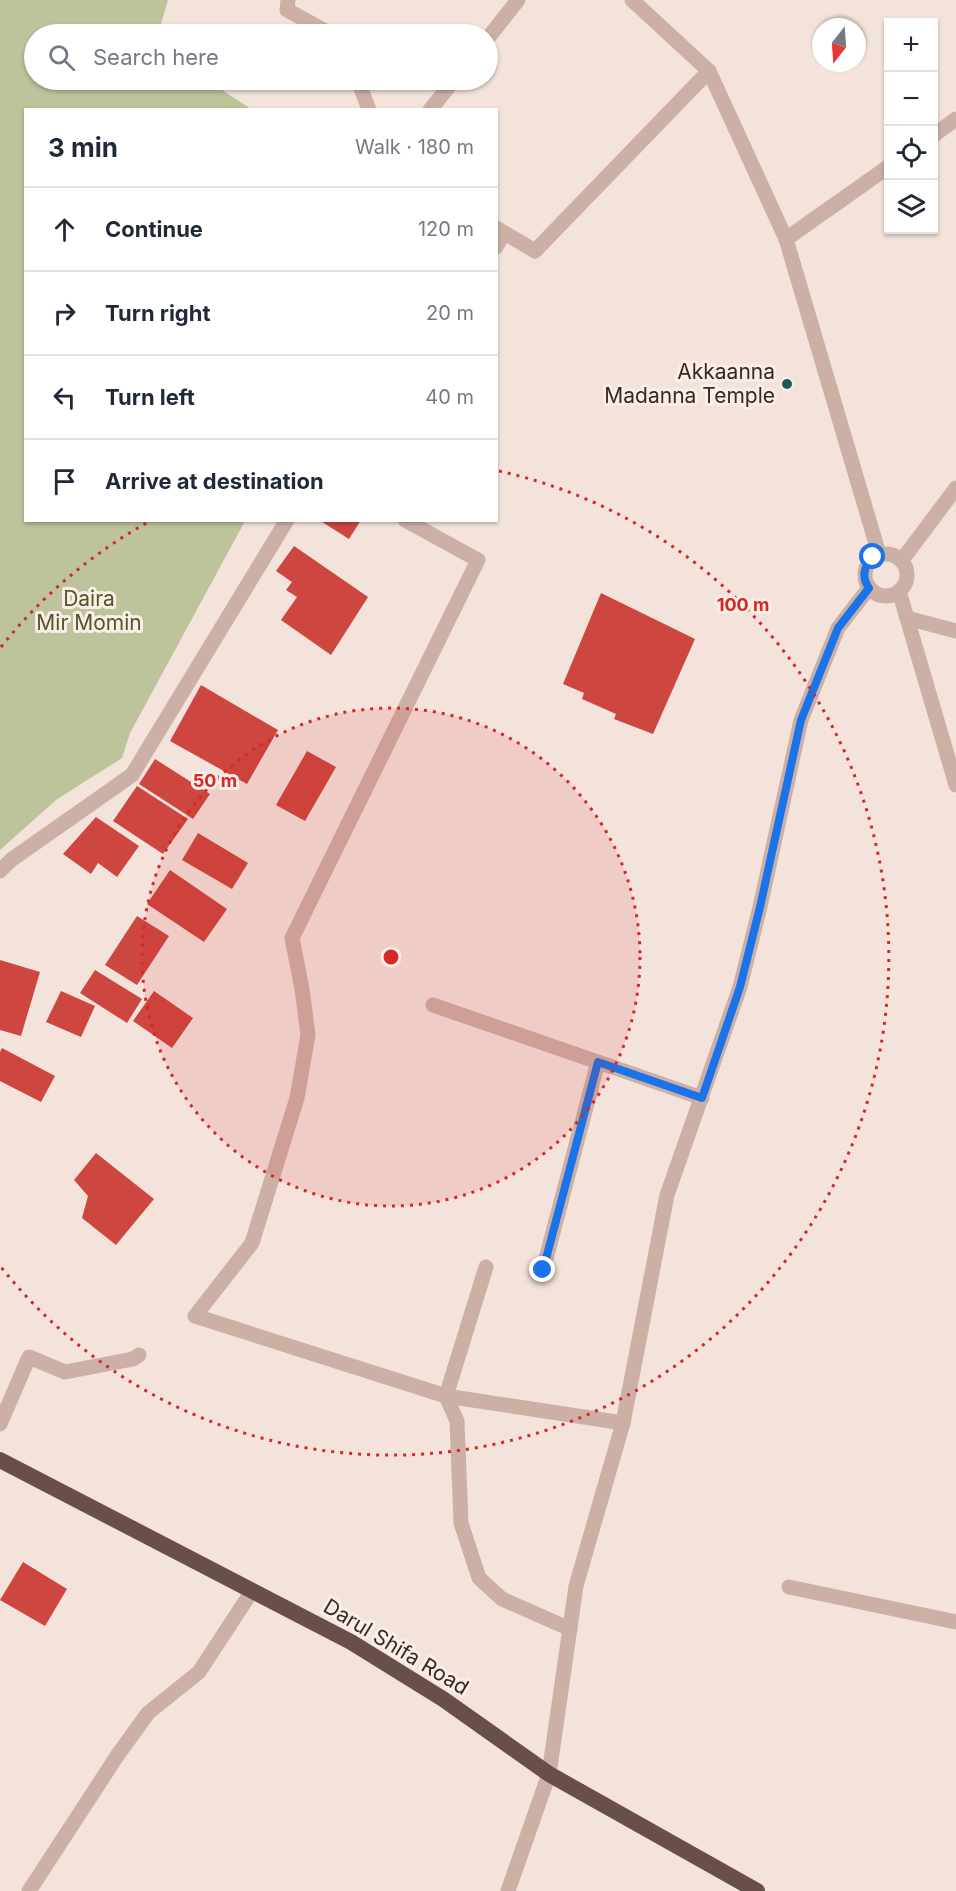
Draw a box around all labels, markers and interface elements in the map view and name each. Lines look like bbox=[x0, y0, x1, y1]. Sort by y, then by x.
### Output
north arrow bbox=[812, 18, 866, 72]
map controls bbox=[884, 18, 938, 234]
button: + bbox=[884, 18, 938, 72]
search box bbox=[24, 24, 498, 90]
icon: search bbox=[45, 41, 78, 74]
text: Search here bbox=[93, 44, 219, 70]
button: − bbox=[884, 72, 938, 126]
button: locate bbox=[884, 126, 938, 180]
text: 3 min bbox=[48, 132, 118, 163]
text: Walk · 180 m bbox=[355, 135, 474, 159]
button: layers bbox=[884, 180, 938, 234]
icon: ahead bbox=[48, 213, 81, 246]
text: Continue bbox=[105, 216, 203, 242]
text: 120 m bbox=[418, 217, 474, 241]
icon: right bbox=[48, 297, 81, 330]
text: Turn right bbox=[105, 300, 211, 326]
text: 20 m bbox=[426, 301, 474, 325]
place label: Akkaanna Madanna Temple bbox=[604, 359, 775, 408]
marker: Akkaanna Madanna Temple bbox=[780, 377, 794, 391]
icon: left bbox=[48, 381, 81, 414]
text: Turn left bbox=[105, 384, 195, 410]
text: 40 m bbox=[425, 385, 474, 409]
icon: arrive bbox=[48, 465, 81, 498]
text: Arrive at destination bbox=[105, 468, 324, 494]
route start bbox=[859, 543, 885, 569]
park label: Daira Mir Momin bbox=[36, 586, 142, 635]
text: 100 m bbox=[717, 594, 769, 615]
text: 50 m bbox=[193, 770, 237, 791]
centre of rings bbox=[381, 947, 401, 967]
route end bbox=[529, 1256, 555, 1282]
street label: Darul Shifa Road bbox=[319, 1593, 473, 1700]

